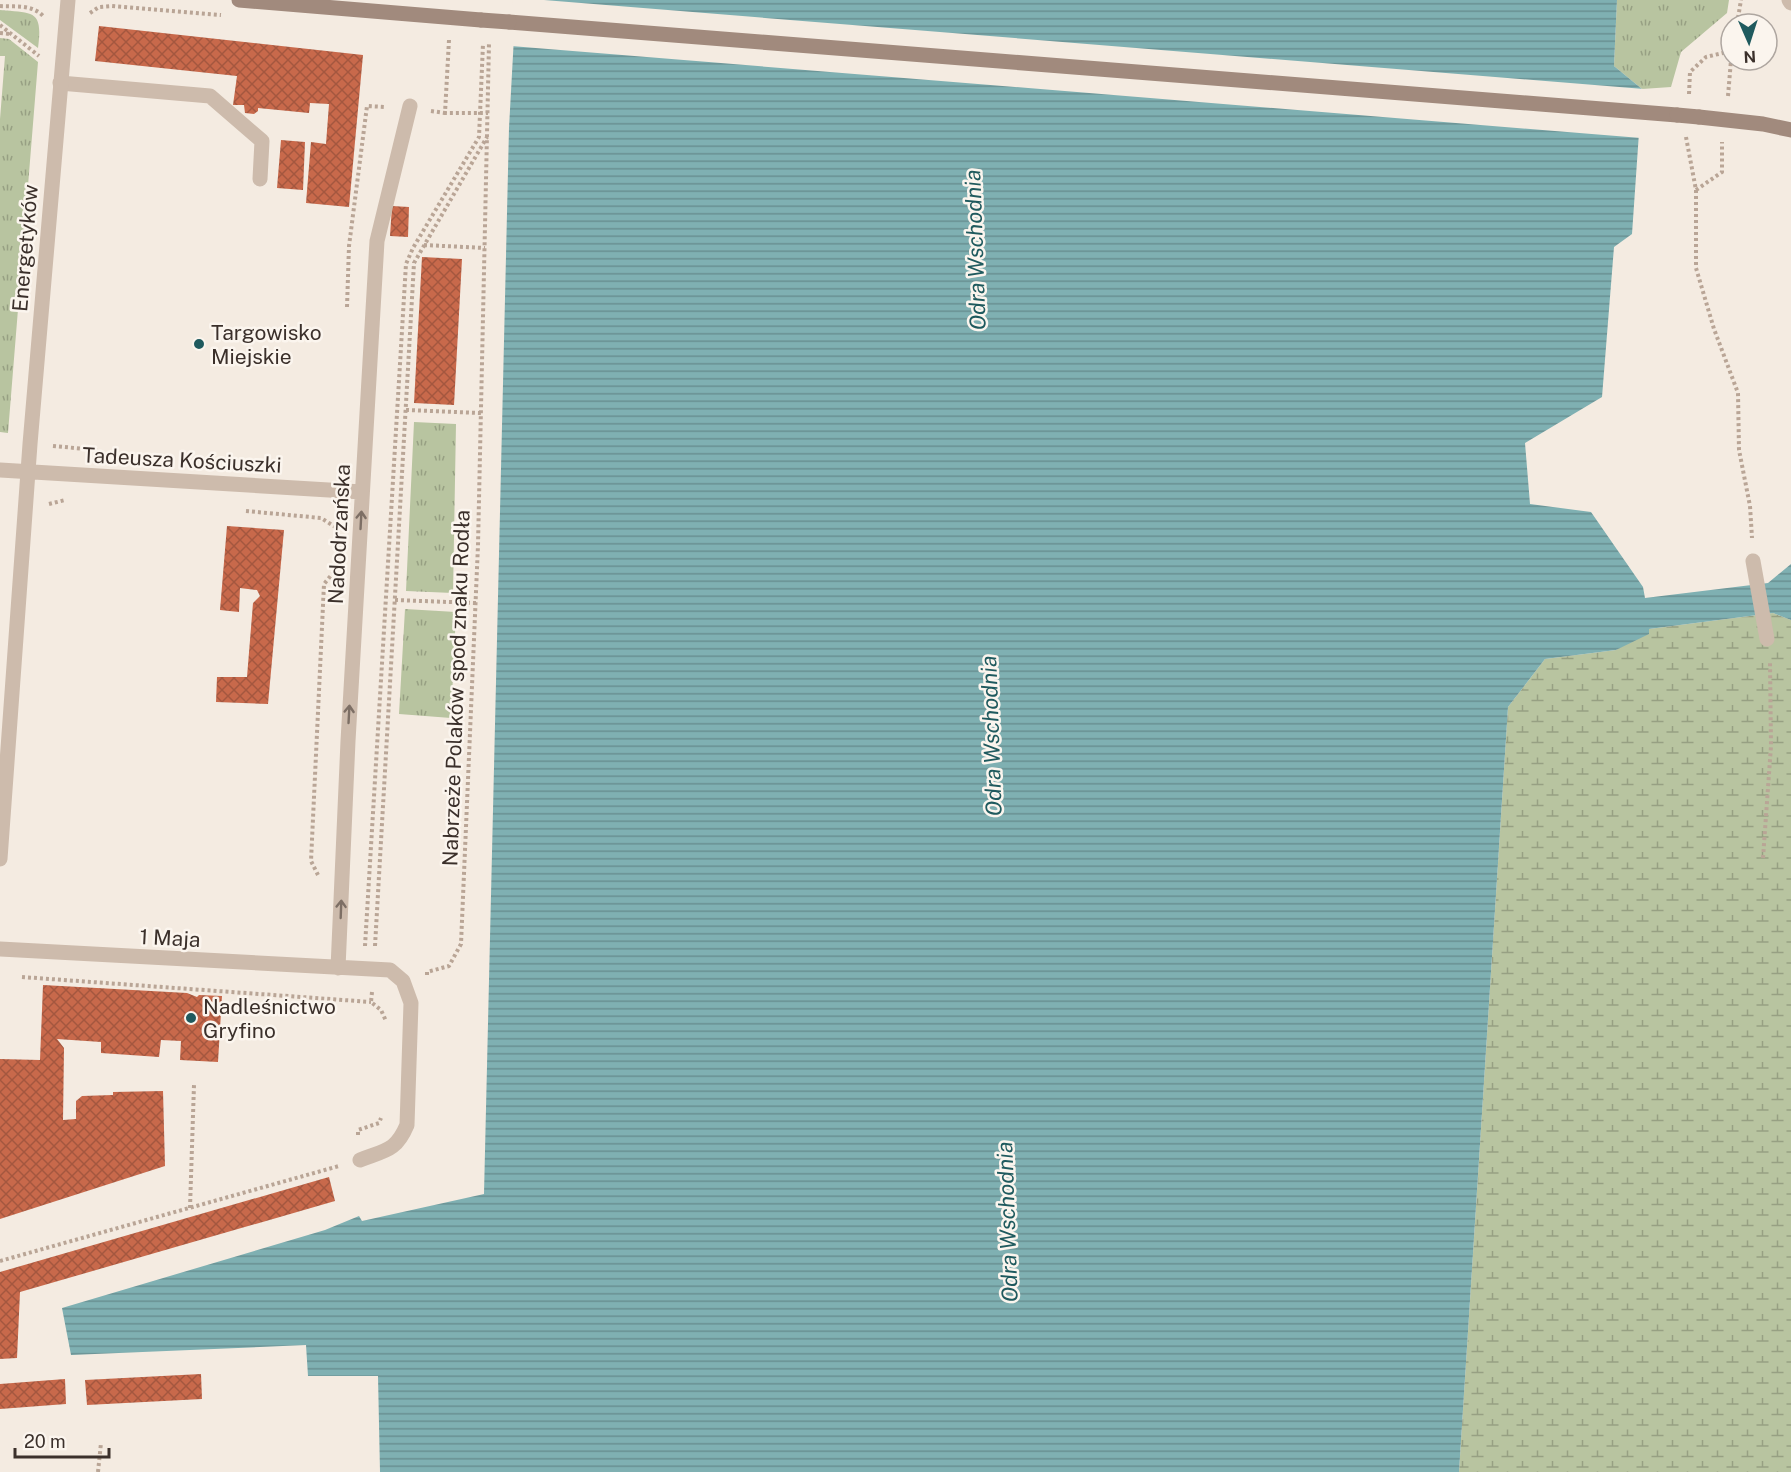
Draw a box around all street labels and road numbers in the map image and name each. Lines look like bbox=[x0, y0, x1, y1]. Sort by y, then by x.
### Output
street label: Energetyków bbox=[7, 183, 43, 313]
street label: Tadeusza Kościuszki bbox=[82, 442, 282, 478]
street label: Nadodrzańska bbox=[323, 463, 355, 605]
street label: Nabrzeże Polaków spod znaku Rodła bbox=[437, 509, 475, 867]
street label: 1 Maja bbox=[139, 924, 201, 952]

